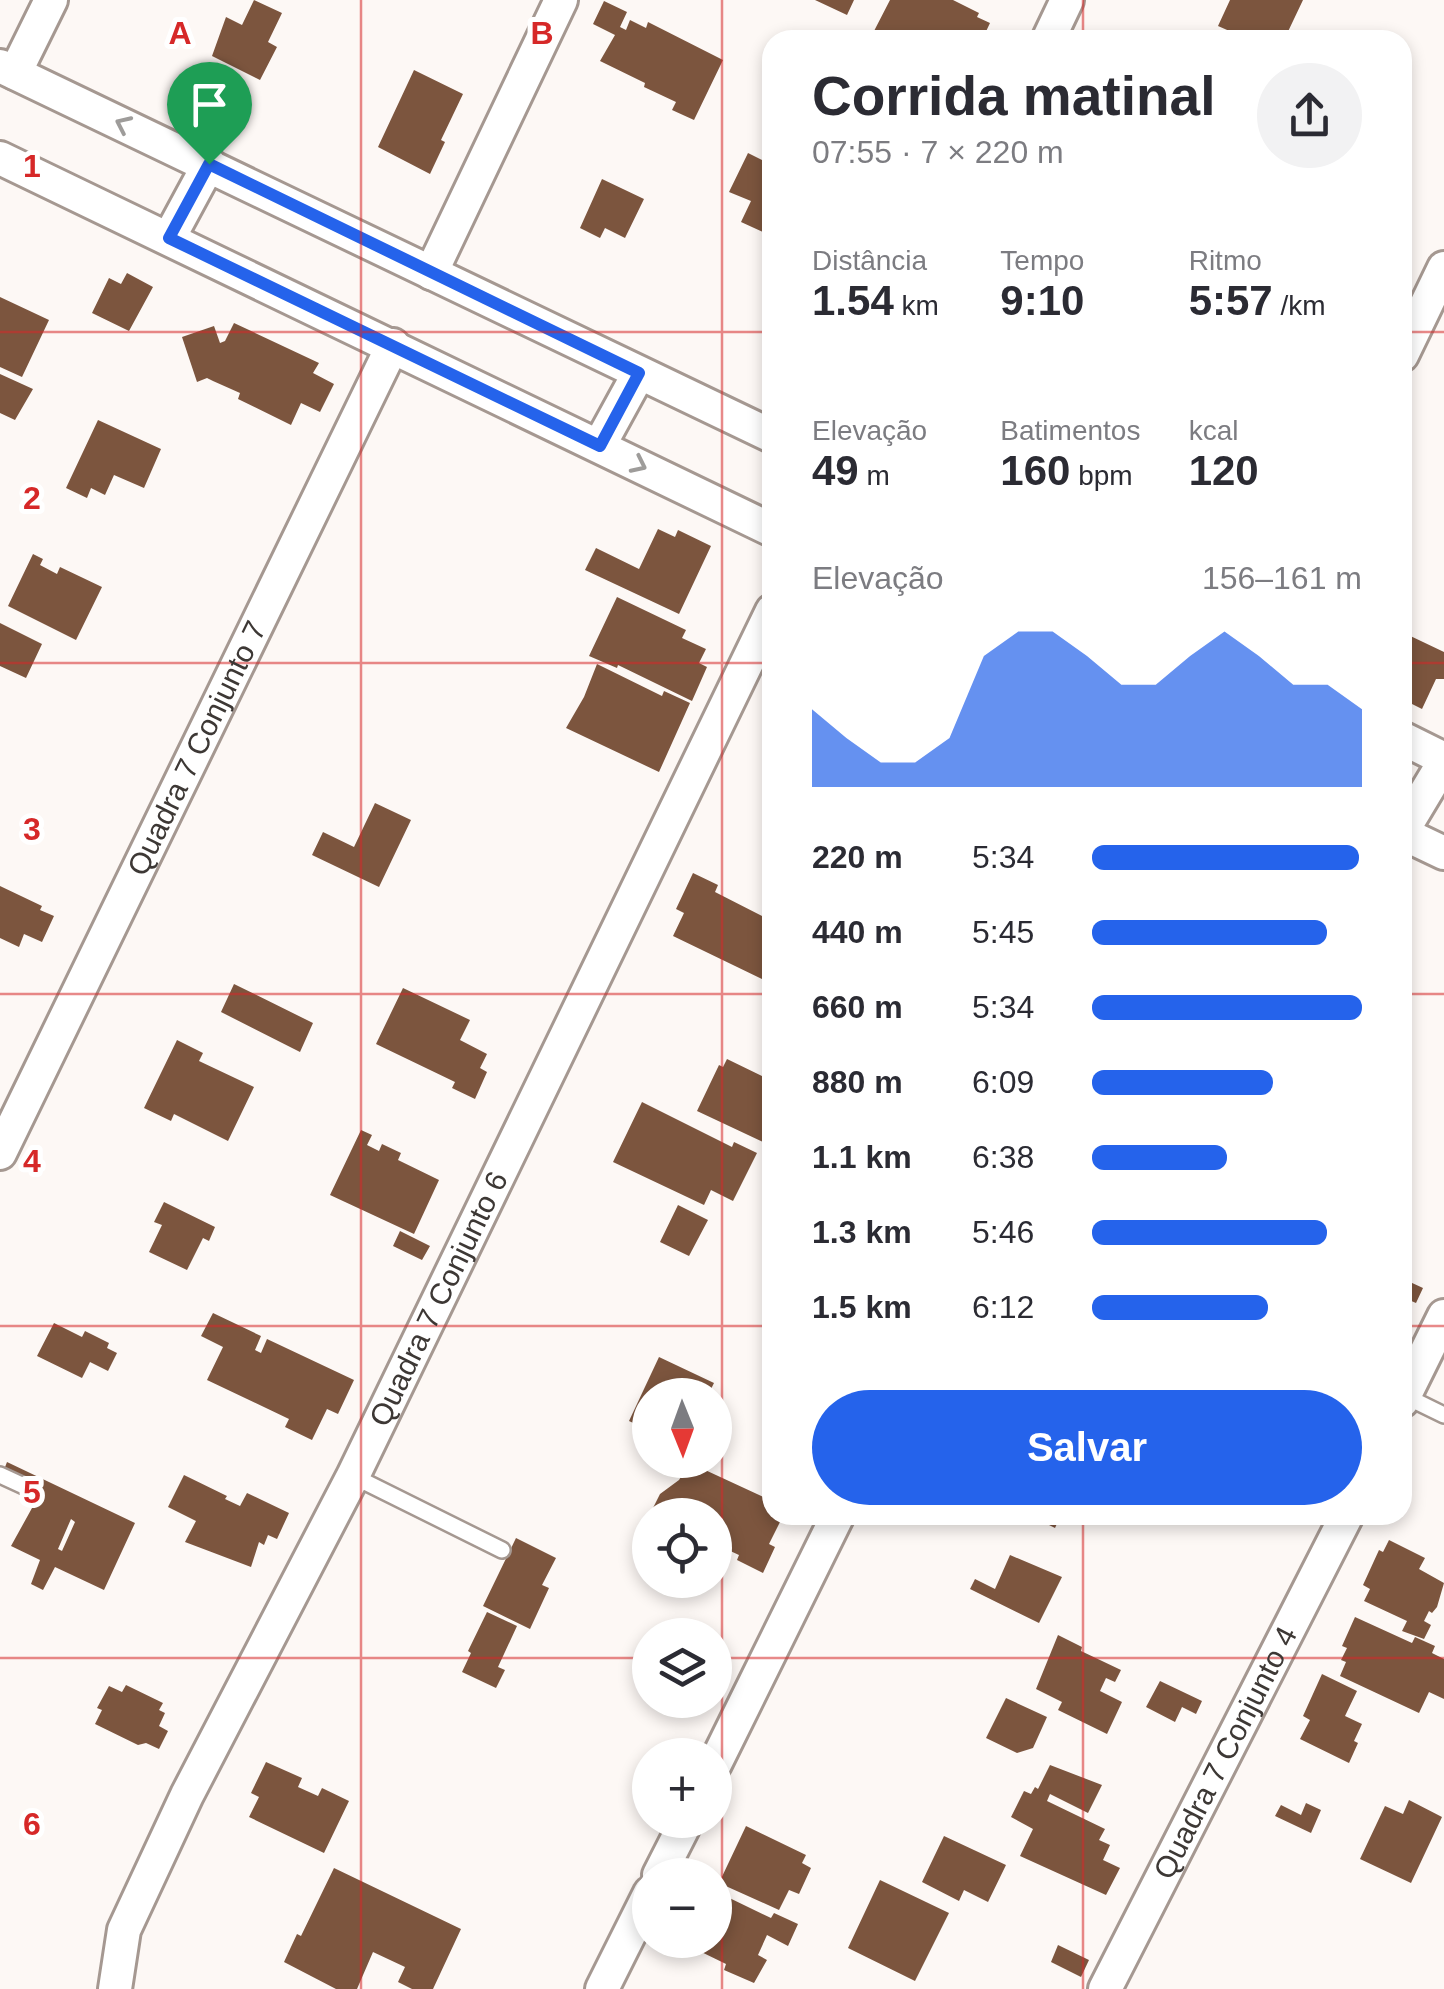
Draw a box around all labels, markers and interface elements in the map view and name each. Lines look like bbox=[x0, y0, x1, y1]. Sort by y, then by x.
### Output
text: A bbox=[168, 15, 192, 51]
text: B bbox=[530, 15, 554, 51]
pin bbox=[167, 62, 252, 165]
button: share bbox=[1257, 63, 1362, 168]
text: Corrida matinal bbox=[812, 65, 1215, 127]
icon: arrive bbox=[182, 77, 237, 132]
one-way arrow bbox=[115, 116, 133, 136]
text: 07:55 · 7 × 220 m bbox=[812, 134, 1064, 170]
text: 1 bbox=[23, 148, 41, 184]
text: Distância bbox=[812, 245, 927, 276]
text: Tempo bbox=[1000, 245, 1084, 276]
text: Ritmo bbox=[1189, 245, 1262, 276]
text: 1.54 bbox=[812, 277, 894, 324]
text: 9:10 bbox=[1000, 277, 1084, 324]
text: 5:57 bbox=[1189, 277, 1273, 324]
text: km bbox=[894, 290, 939, 321]
text: /km bbox=[1273, 290, 1326, 321]
text: Elevação bbox=[812, 415, 927, 446]
text: Batimentos bbox=[1000, 415, 1140, 446]
text: kcal bbox=[1189, 415, 1238, 446]
text: 49 bbox=[812, 447, 859, 494]
text: 160 bbox=[1000, 447, 1070, 494]
text: 120 bbox=[1189, 447, 1259, 494]
one-way arrow bbox=[628, 452, 646, 472]
text: m bbox=[859, 460, 890, 491]
text: bpm bbox=[1070, 460, 1133, 491]
text: 2 bbox=[23, 480, 41, 516]
text: Elevação bbox=[812, 560, 944, 596]
text: 156–161 m bbox=[1202, 560, 1362, 596]
street label: Quadra 7 Conjunto 7 bbox=[121, 616, 272, 881]
text: 3 bbox=[23, 811, 41, 847]
text: 220 m bbox=[812, 839, 903, 875]
text: 5:34 bbox=[972, 839, 1034, 875]
text: 440 m bbox=[812, 914, 903, 950]
text: 5:45 bbox=[972, 914, 1034, 950]
text: 660 m bbox=[812, 989, 903, 1025]
text: 5:34 bbox=[972, 989, 1034, 1025]
text: 880 m bbox=[812, 1064, 903, 1100]
text: 6:09 bbox=[972, 1064, 1034, 1100]
text: 1.1 km bbox=[812, 1139, 912, 1175]
text: 6:38 bbox=[972, 1139, 1034, 1175]
text: 4 bbox=[23, 1143, 41, 1179]
street label: Quadra 7 Conjunto 6 bbox=[363, 1166, 514, 1431]
text: 1.3 km bbox=[812, 1214, 912, 1250]
text: 5:46 bbox=[972, 1214, 1034, 1250]
text: 1.5 km bbox=[812, 1289, 912, 1325]
text: 6:12 bbox=[972, 1289, 1034, 1325]
north arrow bbox=[632, 1378, 732, 1478]
map controls bbox=[632, 1378, 732, 1958]
button: Salvar bbox=[812, 1390, 1362, 1505]
text: 5 bbox=[23, 1474, 41, 1510]
button: locate bbox=[632, 1498, 732, 1598]
button: layers bbox=[632, 1618, 732, 1718]
street label: Quadra 7 Conjunto 4 bbox=[1147, 1621, 1303, 1884]
button: + bbox=[632, 1738, 732, 1838]
text: 6 bbox=[23, 1806, 41, 1842]
button: − bbox=[632, 1858, 732, 1958]

